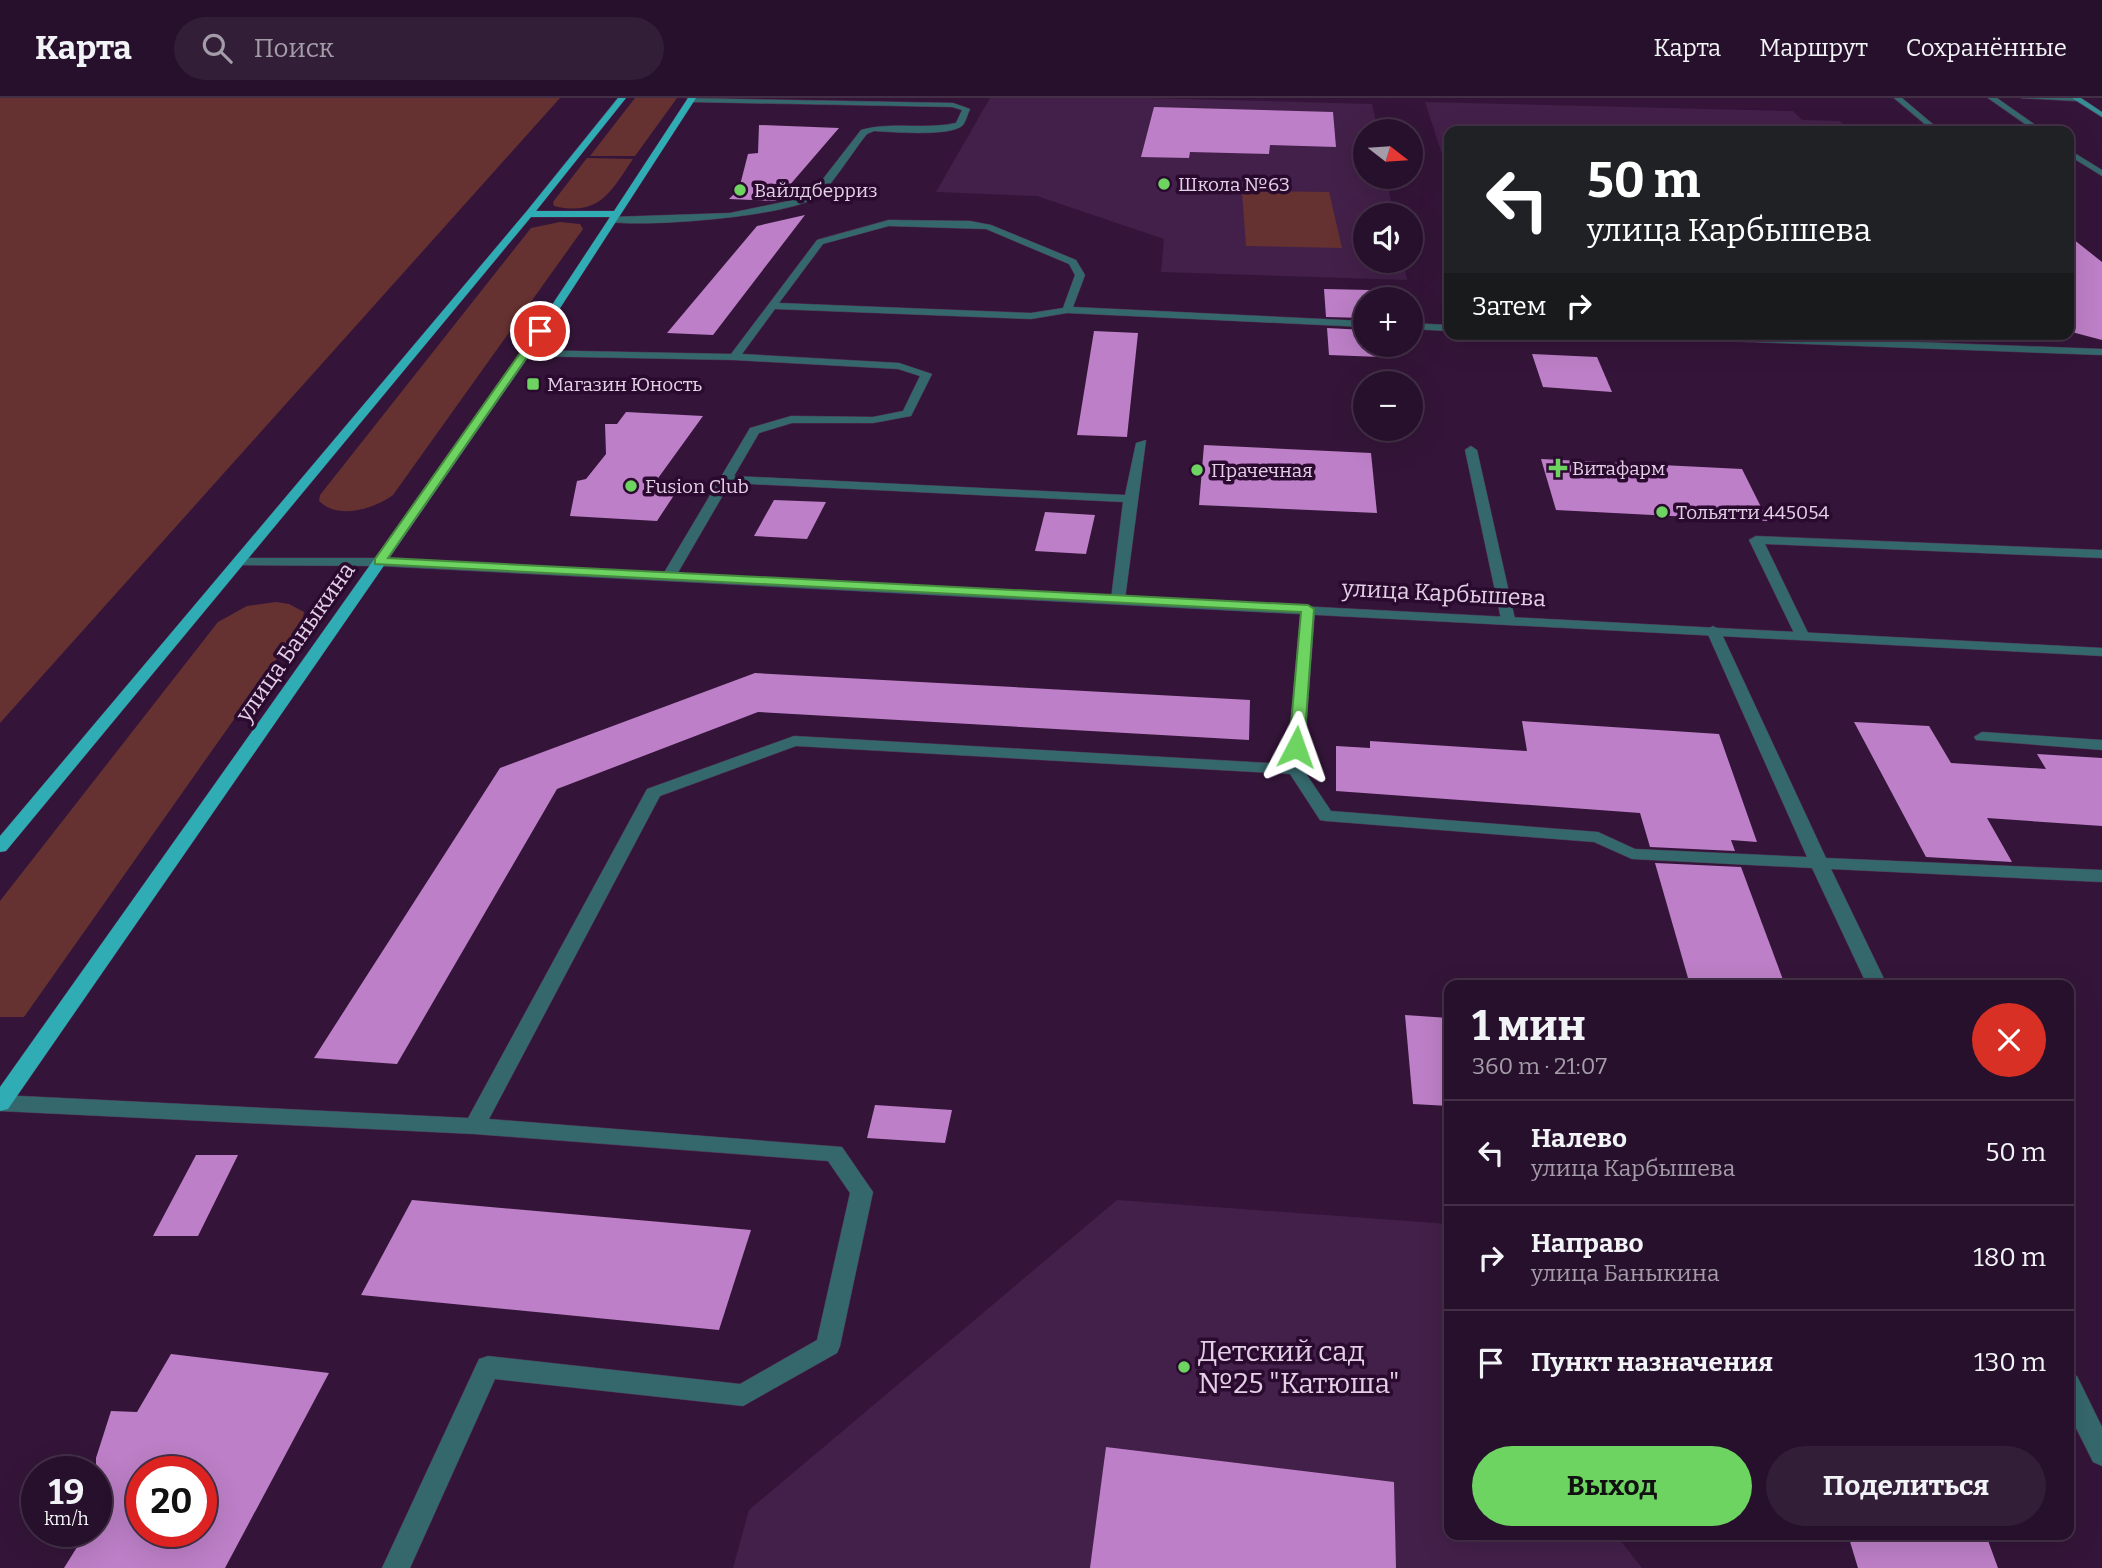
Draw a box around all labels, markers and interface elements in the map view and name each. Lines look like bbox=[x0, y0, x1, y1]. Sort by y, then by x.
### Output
search box bbox=[174, 17, 664, 80]
text: Карта bbox=[35, 28, 132, 68]
icon: search bbox=[198, 29, 236, 67]
text: Поиск bbox=[254, 33, 334, 64]
text: Карта bbox=[1653, 34, 1721, 62]
text: Маршрут bbox=[1759, 34, 1868, 62]
text: Сохранённые bbox=[1906, 34, 2067, 62]
north arrow bbox=[1353, 119, 1423, 189]
map controls bbox=[1353, 119, 1423, 441]
text: 50 m bbox=[1587, 151, 1700, 210]
icon: left bbox=[1472, 154, 1563, 245]
place label: Школа №63 bbox=[1178, 173, 1290, 196]
marker: Школа №63 bbox=[1156, 176, 1172, 192]
place label: Вайлдберриз bbox=[754, 179, 878, 202]
marker: Вайлдберриз bbox=[732, 182, 748, 198]
button: sound bbox=[1353, 203, 1423, 273]
text: улица Карбышева bbox=[1587, 211, 1871, 249]
button: + bbox=[1353, 287, 1423, 357]
icon: right bbox=[1560, 287, 1598, 325]
text: Затем bbox=[1472, 291, 1546, 322]
pin bbox=[510, 301, 570, 361]
icon: arrive bbox=[521, 312, 559, 350]
button: − bbox=[1353, 371, 1423, 441]
place label: Магазин Юность bbox=[547, 373, 702, 396]
marker: Магазин Юность bbox=[525, 376, 541, 392]
place label: Витафарм bbox=[1572, 457, 1665, 480]
place label: Прачечная bbox=[1211, 459, 1313, 482]
marker: Витафарм bbox=[1550, 460, 1566, 476]
marker: Прачечная bbox=[1189, 462, 1205, 478]
place label: Fusion Club bbox=[645, 475, 749, 498]
marker: Fusion Club bbox=[623, 478, 639, 494]
place label: Тольятти 445054 bbox=[1676, 501, 1829, 524]
marker: Тольятти 445054 bbox=[1654, 504, 1670, 520]
street label: улица Баныкина bbox=[229, 556, 361, 728]
street label: улица Карбышева bbox=[1340, 574, 1547, 612]
position arrow bbox=[1259, 710, 1333, 784]
text: 1 мин bbox=[1472, 1001, 1586, 1051]
button: close bbox=[1972, 1003, 2046, 1077]
text: 360 m · 21:07 bbox=[1472, 1052, 1607, 1080]
text: Налево bbox=[1531, 1123, 1627, 1154]
icon: left bbox=[1472, 1134, 1510, 1172]
text: 50 m bbox=[1985, 1137, 2046, 1168]
text: улица Карбышева bbox=[1531, 1154, 1735, 1182]
text: Направо bbox=[1531, 1228, 1644, 1259]
icon: right bbox=[1472, 1239, 1510, 1277]
text: 180 m bbox=[1973, 1242, 2046, 1273]
text: улица Баныкина bbox=[1531, 1259, 1720, 1287]
place label: Детский сад №25 "Катюша" bbox=[1198, 1335, 1399, 1400]
icon: arrive bbox=[1472, 1344, 1510, 1382]
text: Пункт назначения bbox=[1531, 1347, 1773, 1378]
text: 130 m bbox=[1974, 1347, 2046, 1378]
marker: Детский сад №25 "Катюша" bbox=[1176, 1359, 1192, 1375]
button: Выход bbox=[1472, 1446, 1752, 1526]
button: Поделиться bbox=[1766, 1446, 2046, 1526]
speed limit sign: 20 bbox=[126, 1456, 217, 1547]
text: 19 bbox=[49, 1471, 84, 1513]
text: km/h bbox=[44, 1508, 89, 1530]

